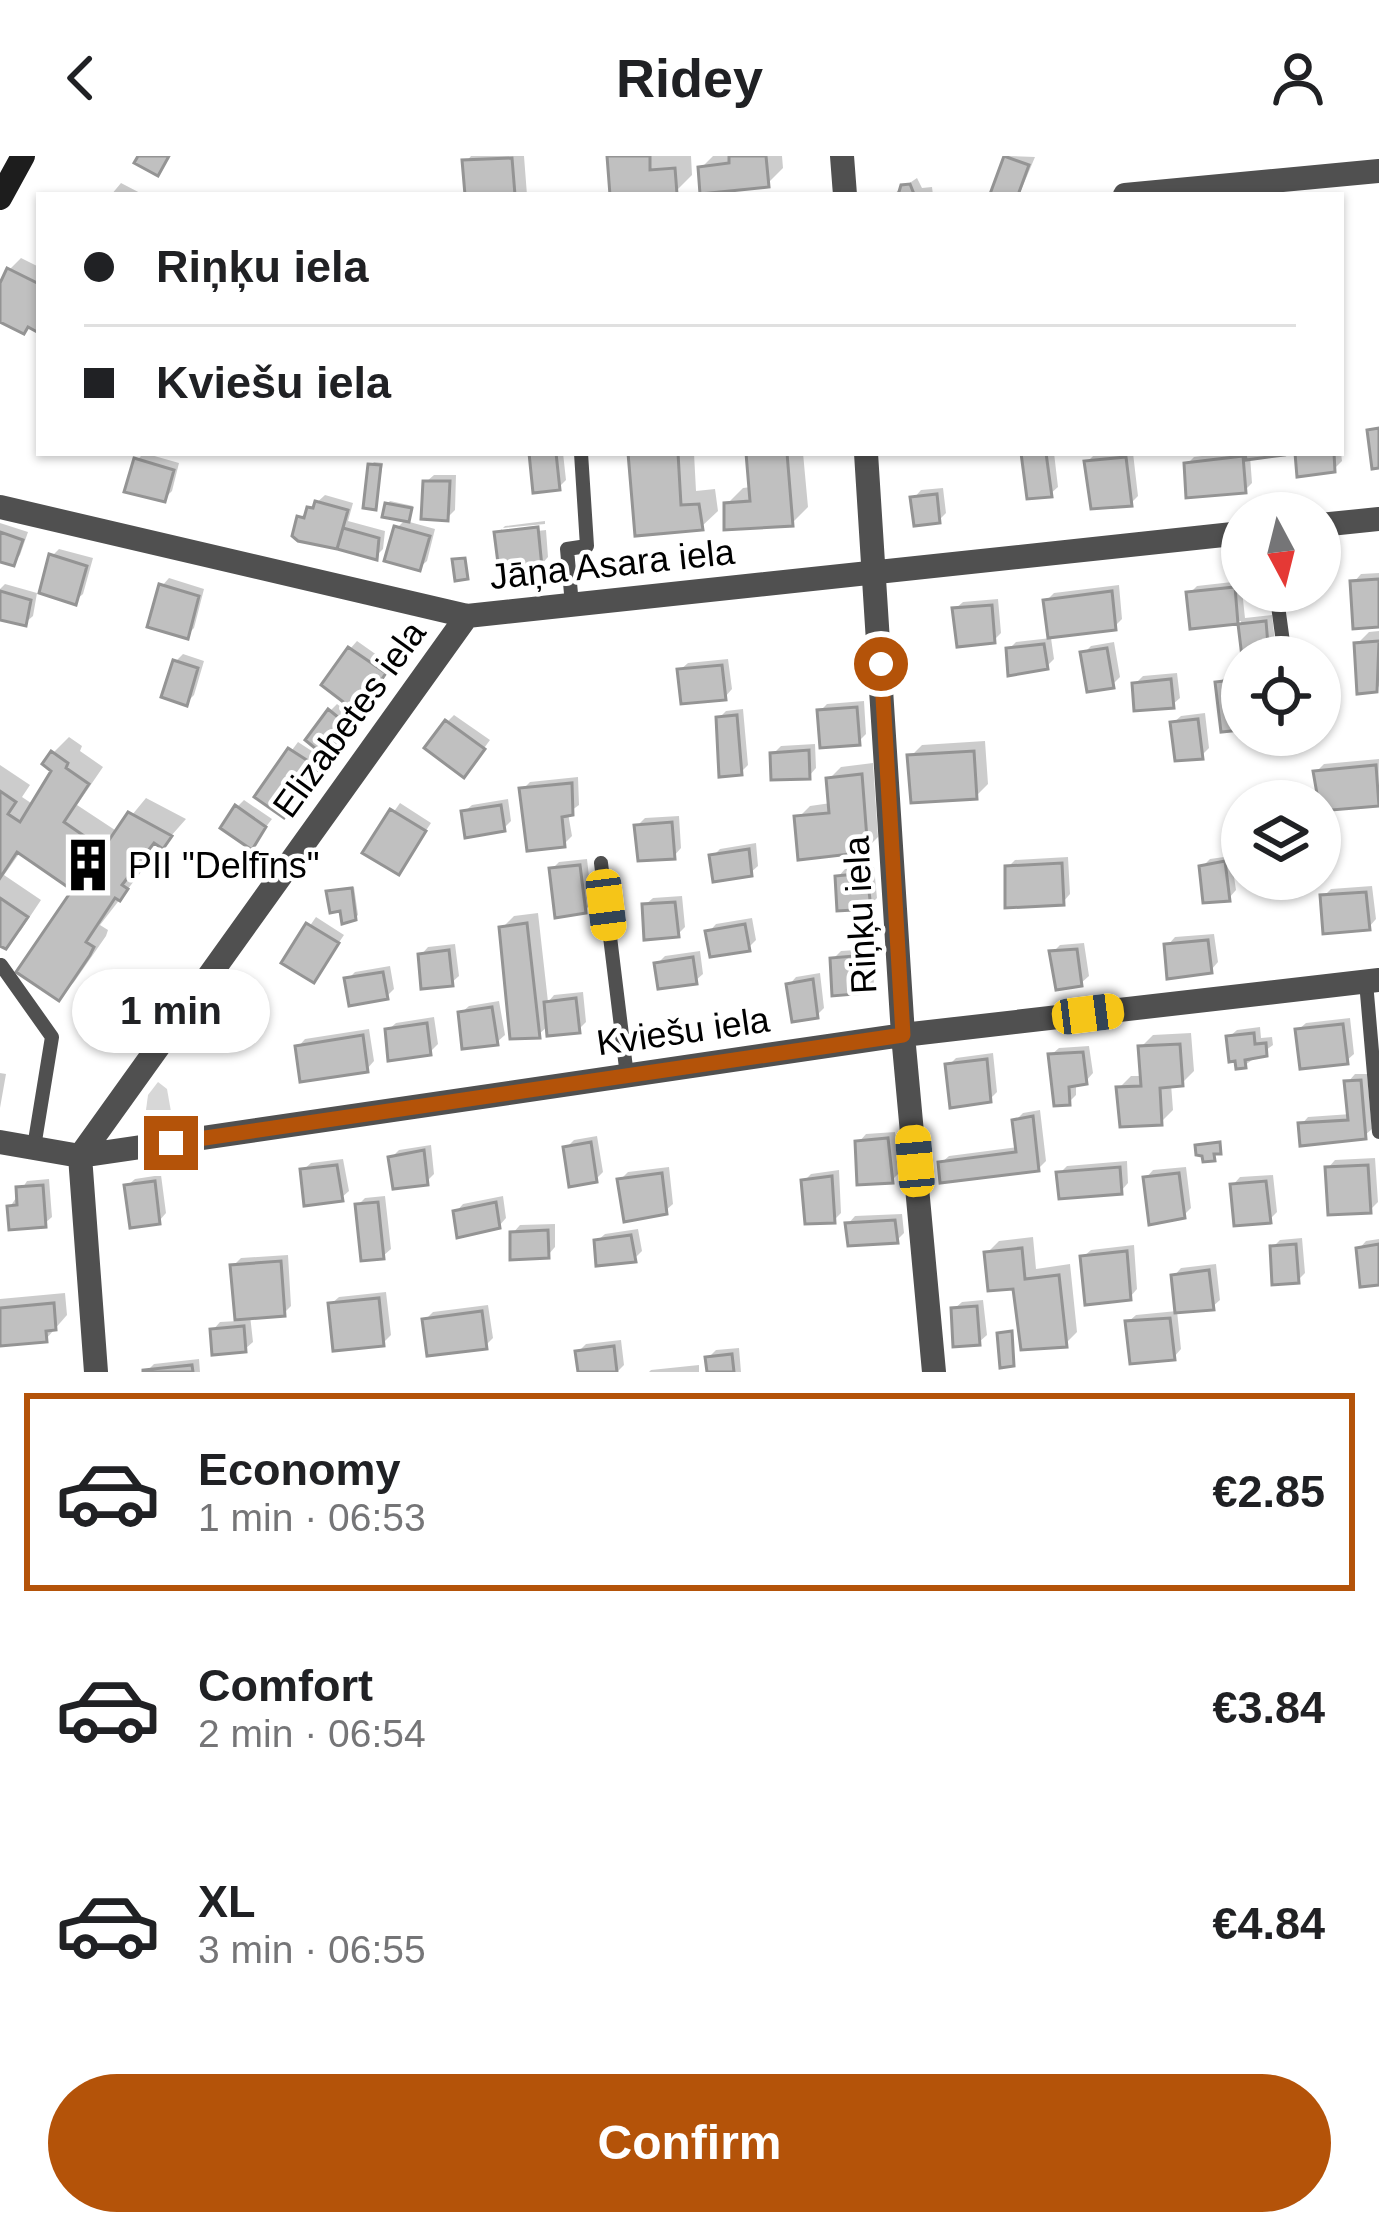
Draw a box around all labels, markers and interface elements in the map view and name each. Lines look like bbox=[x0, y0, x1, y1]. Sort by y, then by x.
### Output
icon: back bbox=[48, 45, 114, 111]
icon: person bbox=[1265, 45, 1331, 111]
text: Ridey bbox=[616, 48, 763, 108]
text: Riņķu iela bbox=[156, 241, 369, 292]
text: Kviešu iela bbox=[156, 357, 391, 408]
north arrow bbox=[1221, 492, 1341, 612]
map controls bbox=[1221, 492, 1341, 900]
street label: Jāņa Asara iela bbox=[487, 531, 738, 597]
street label: Elizabetes iela bbox=[264, 612, 434, 825]
button: locate bbox=[1221, 636, 1341, 756]
route start bbox=[854, 637, 908, 691]
button: layers bbox=[1221, 780, 1341, 900]
street label: Riņķu iela bbox=[835, 834, 885, 995]
building icon: PII "Delfīns" bbox=[59, 836, 117, 894]
place label: PII "Delfīns" bbox=[128, 845, 320, 886]
car bbox=[584, 867, 628, 943]
callout: 1 min bbox=[72, 969, 270, 1053]
text: 1 min bbox=[120, 989, 222, 1032]
car bbox=[1050, 992, 1126, 1036]
street label: Kviešu iela bbox=[594, 998, 773, 1063]
route end bbox=[144, 1116, 198, 1170]
car bbox=[894, 1124, 936, 1198]
icon: car bbox=[54, 1438, 162, 1546]
text: Economy bbox=[198, 1444, 401, 1495]
text: €2.85 bbox=[1212, 1466, 1325, 1517]
text: 1 min · 06:53 bbox=[198, 1496, 426, 1539]
icon: car bbox=[54, 1654, 162, 1762]
text: Comfort bbox=[198, 1660, 373, 1711]
text: €3.84 bbox=[1212, 1682, 1325, 1733]
text: 2 min · 06:54 bbox=[198, 1712, 426, 1755]
icon: car bbox=[54, 1870, 162, 1978]
text: XL bbox=[198, 1876, 256, 1927]
text: €4.84 bbox=[1212, 1898, 1325, 1949]
text: 3 min · 06:55 bbox=[198, 1928, 426, 1971]
button: Confirm bbox=[48, 2074, 1331, 2212]

